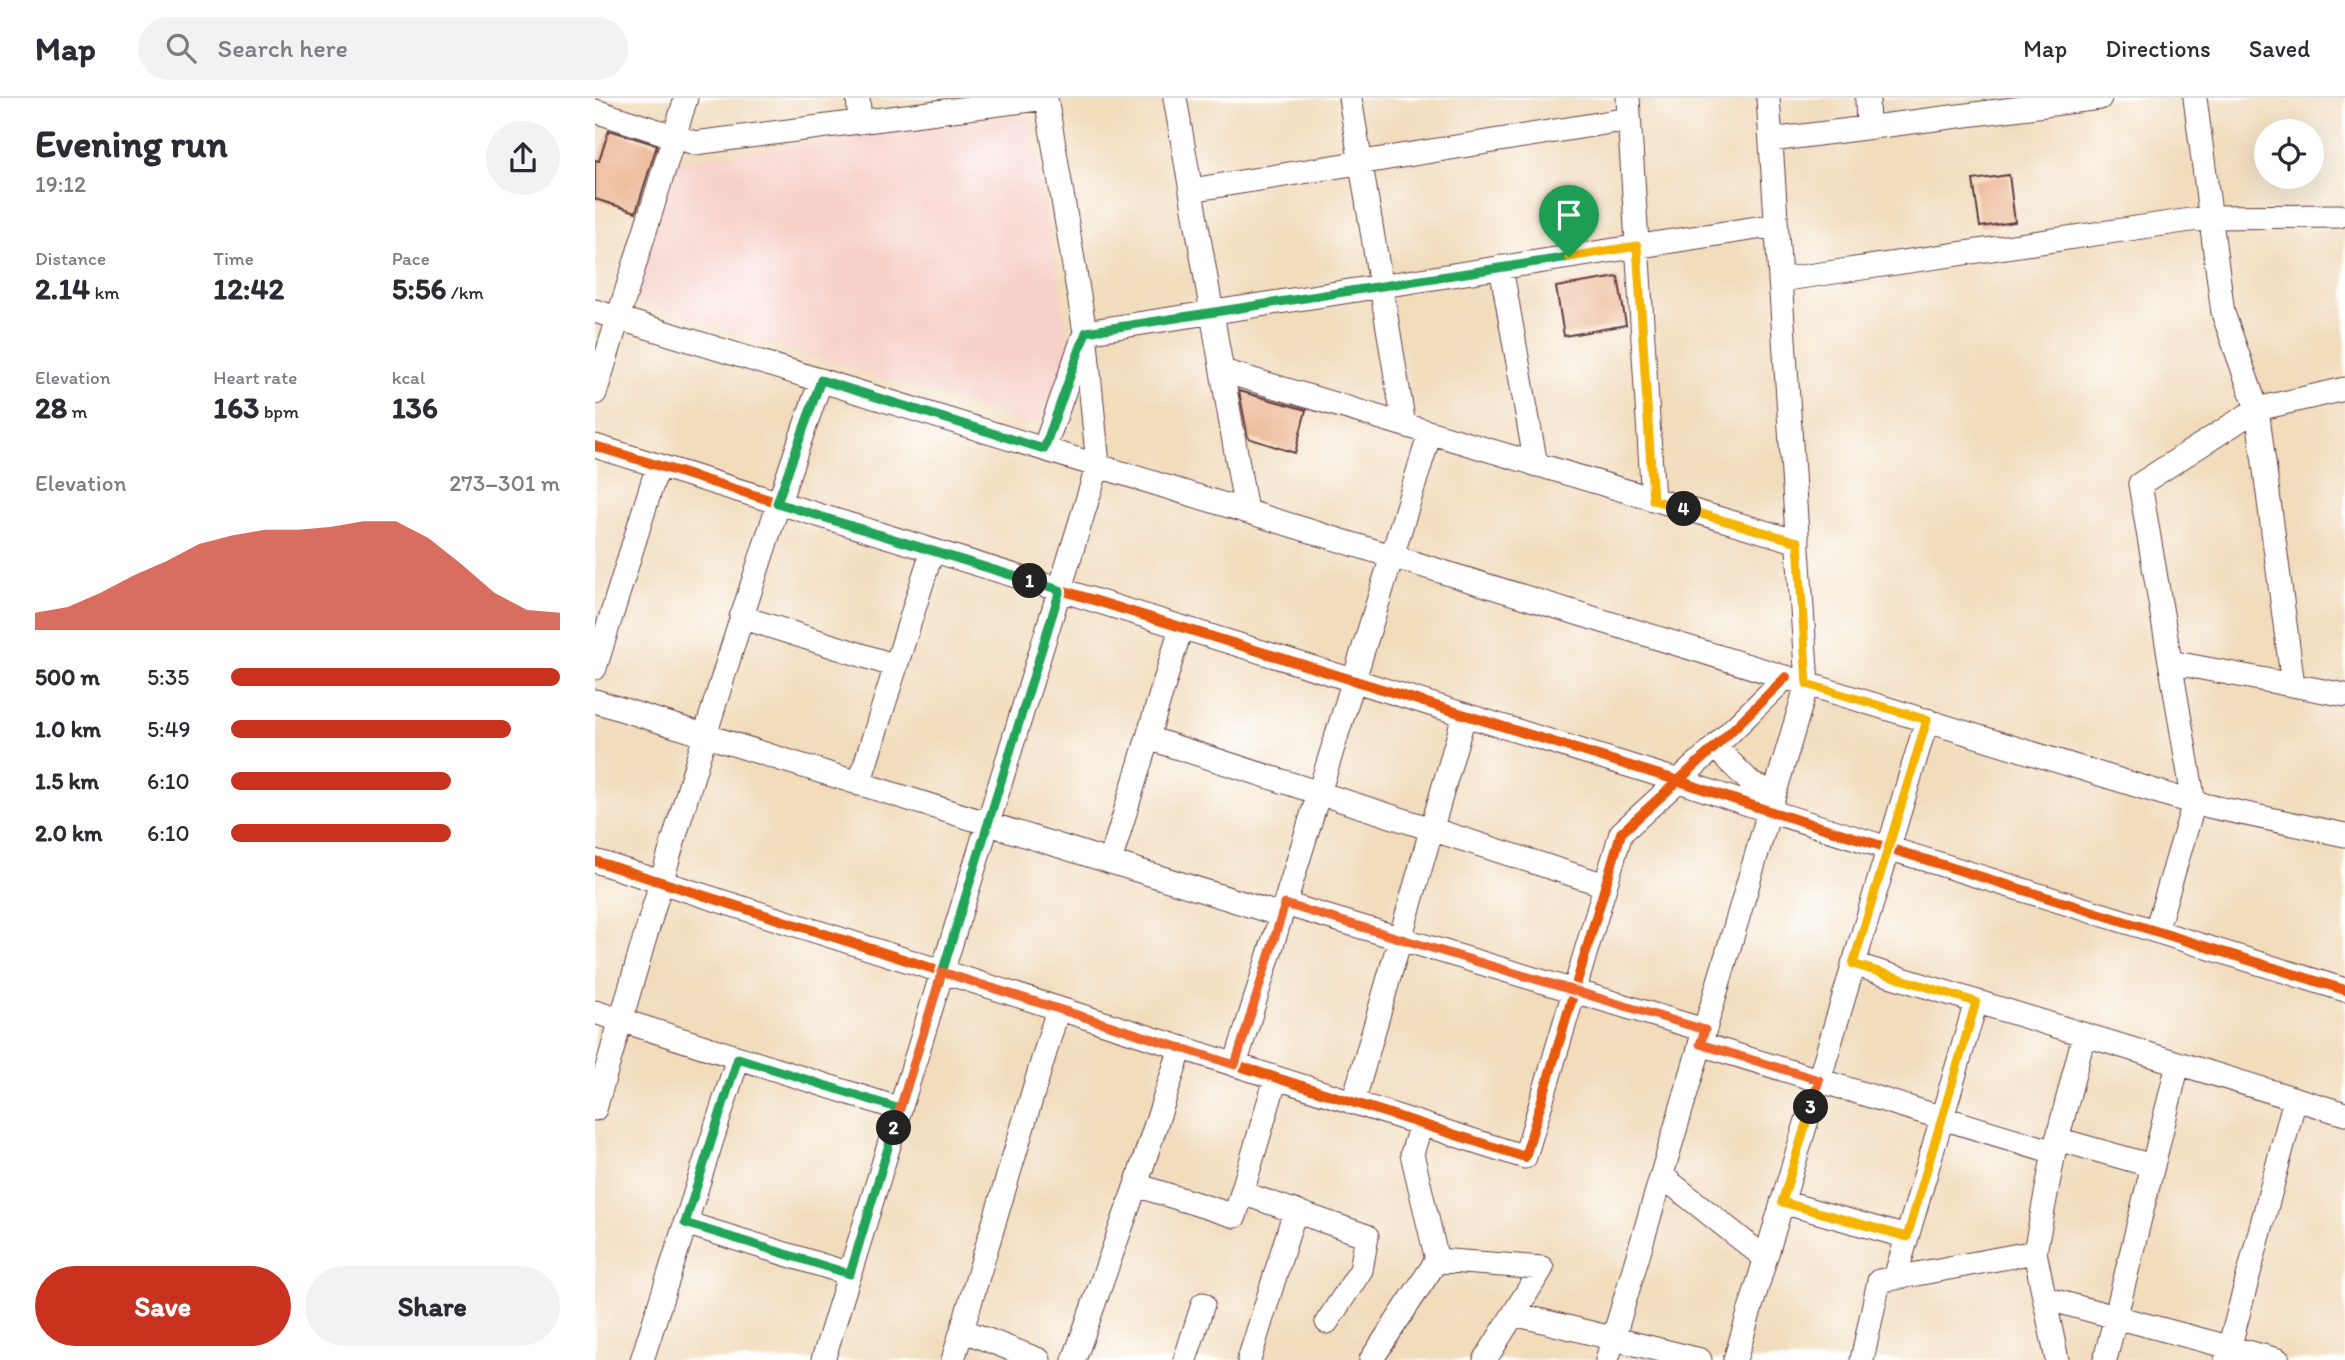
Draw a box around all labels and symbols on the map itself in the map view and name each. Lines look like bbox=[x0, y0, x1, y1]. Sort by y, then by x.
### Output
pin bbox=[1539, 185, 1599, 257]
pin: 4 bbox=[1667, 492, 1701, 526]
pin: 1 bbox=[1013, 564, 1047, 598]
pin: 3 bbox=[1793, 1090, 1829, 1124]
pin: 2 bbox=[877, 1110, 911, 1146]

